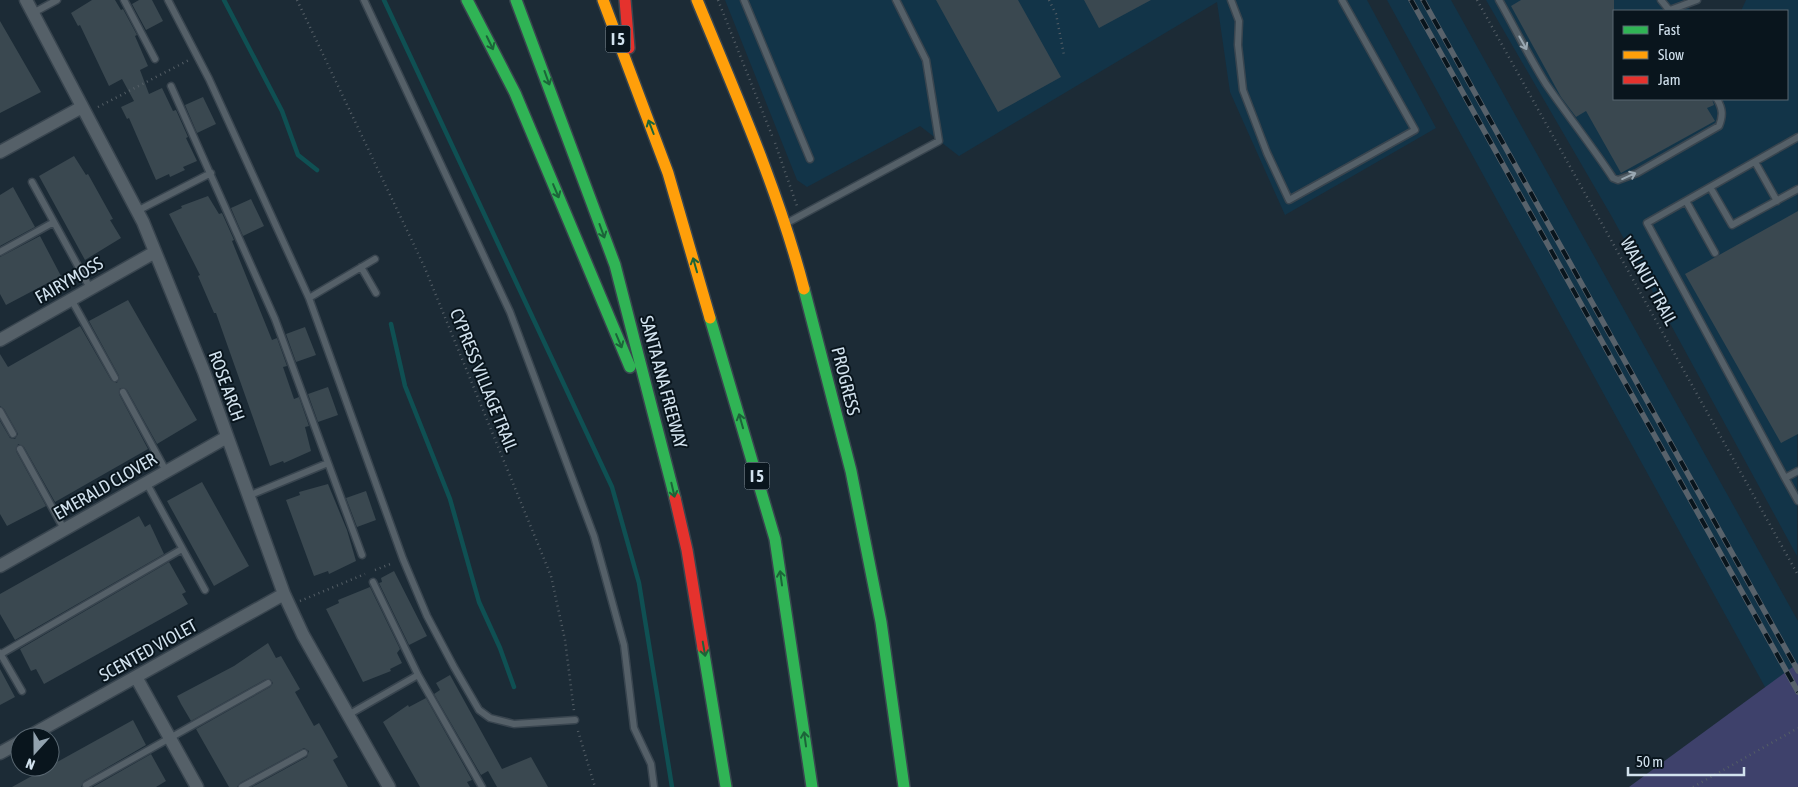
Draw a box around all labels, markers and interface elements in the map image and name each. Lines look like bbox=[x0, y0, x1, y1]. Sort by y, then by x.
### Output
legend bbox=[1613, 10, 1788, 100]
text: Fast bbox=[1658, 21, 1680, 38]
road number: I 5 bbox=[606, 26, 630, 52]
one-way arrow bbox=[486, 35, 495, 50]
one-way arrow bbox=[1518, 35, 1528, 50]
text: Slow bbox=[1658, 46, 1684, 63]
one-way arrow bbox=[543, 70, 552, 85]
text: Jam bbox=[1658, 71, 1681, 88]
one-way arrow bbox=[646, 120, 655, 135]
one-way arrow bbox=[1621, 171, 1636, 181]
one-way arrow bbox=[552, 183, 562, 198]
one-way arrow bbox=[598, 222, 607, 238]
street label: WALNUT TRAIL bbox=[1616, 233, 1682, 329]
street label: FAIRYMOSS bbox=[31, 252, 107, 308]
one-way arrow bbox=[689, 257, 699, 273]
street label: CYPRESS VILLAGE TRAIL bbox=[446, 305, 522, 455]
street label: SANTA ANA FREEWAY bbox=[636, 313, 692, 451]
one-way arrow bbox=[615, 333, 625, 348]
street label: PROGRESS bbox=[827, 345, 865, 418]
street label: ROSE ARCH bbox=[205, 348, 249, 424]
one-way arrow bbox=[735, 413, 745, 429]
street label: EMERALD CLOVER bbox=[50, 448, 160, 524]
road number: I 5 bbox=[744, 462, 770, 490]
one-way arrow bbox=[669, 481, 678, 497]
one-way arrow bbox=[776, 570, 786, 586]
street label: SCENTED VIOLET bbox=[95, 614, 201, 685]
one-way arrow bbox=[700, 641, 710, 657]
north arrow bbox=[10, 727, 60, 777]
one-way arrow bbox=[799, 731, 809, 747]
scale bar bbox=[1628, 744, 1744, 776]
text: 50 m bbox=[1636, 753, 1663, 770]
text: N bbox=[24, 755, 37, 773]

